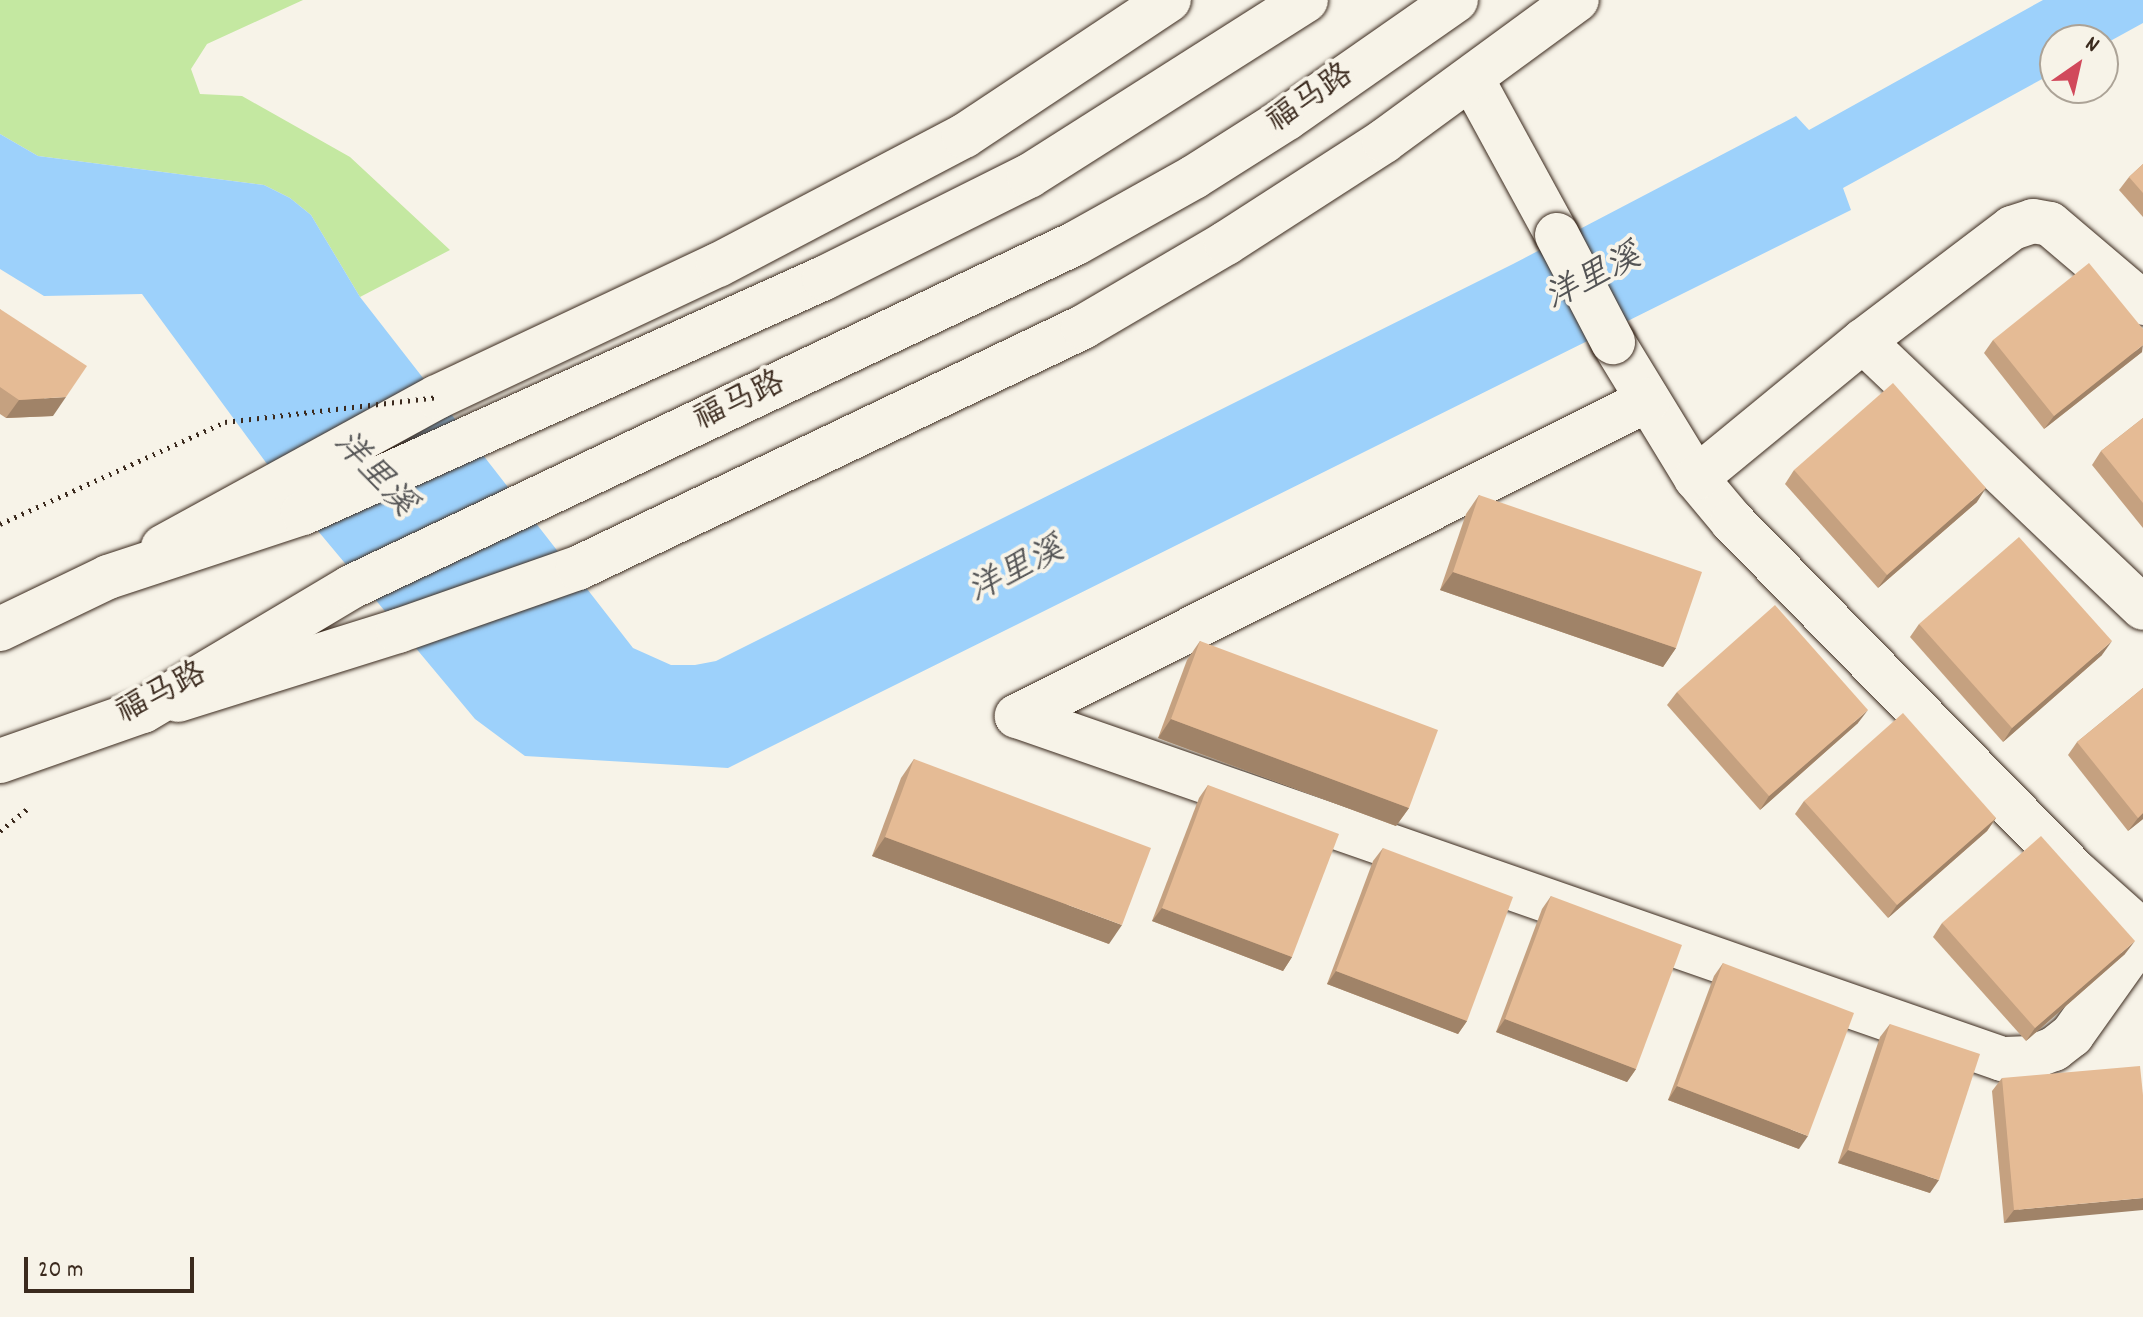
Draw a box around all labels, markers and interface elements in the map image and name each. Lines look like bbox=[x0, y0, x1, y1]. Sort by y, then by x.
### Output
north arrow bbox=[2039, 24, 2119, 104]
text: N bbox=[2078, 29, 2105, 61]
street label: 福马路 bbox=[1260, 57, 1362, 143]
water label: 洋里溪 bbox=[1539, 238, 1649, 320]
street label: 福马路 bbox=[688, 365, 792, 441]
water label: 洋里溪 bbox=[323, 424, 423, 526]
water label: 洋里溪 bbox=[962, 531, 1072, 613]
street label: 福马路 bbox=[111, 656, 213, 734]
scale bar bbox=[28, 1241, 198, 1291]
text: 20 m bbox=[38, 1254, 84, 1288]

